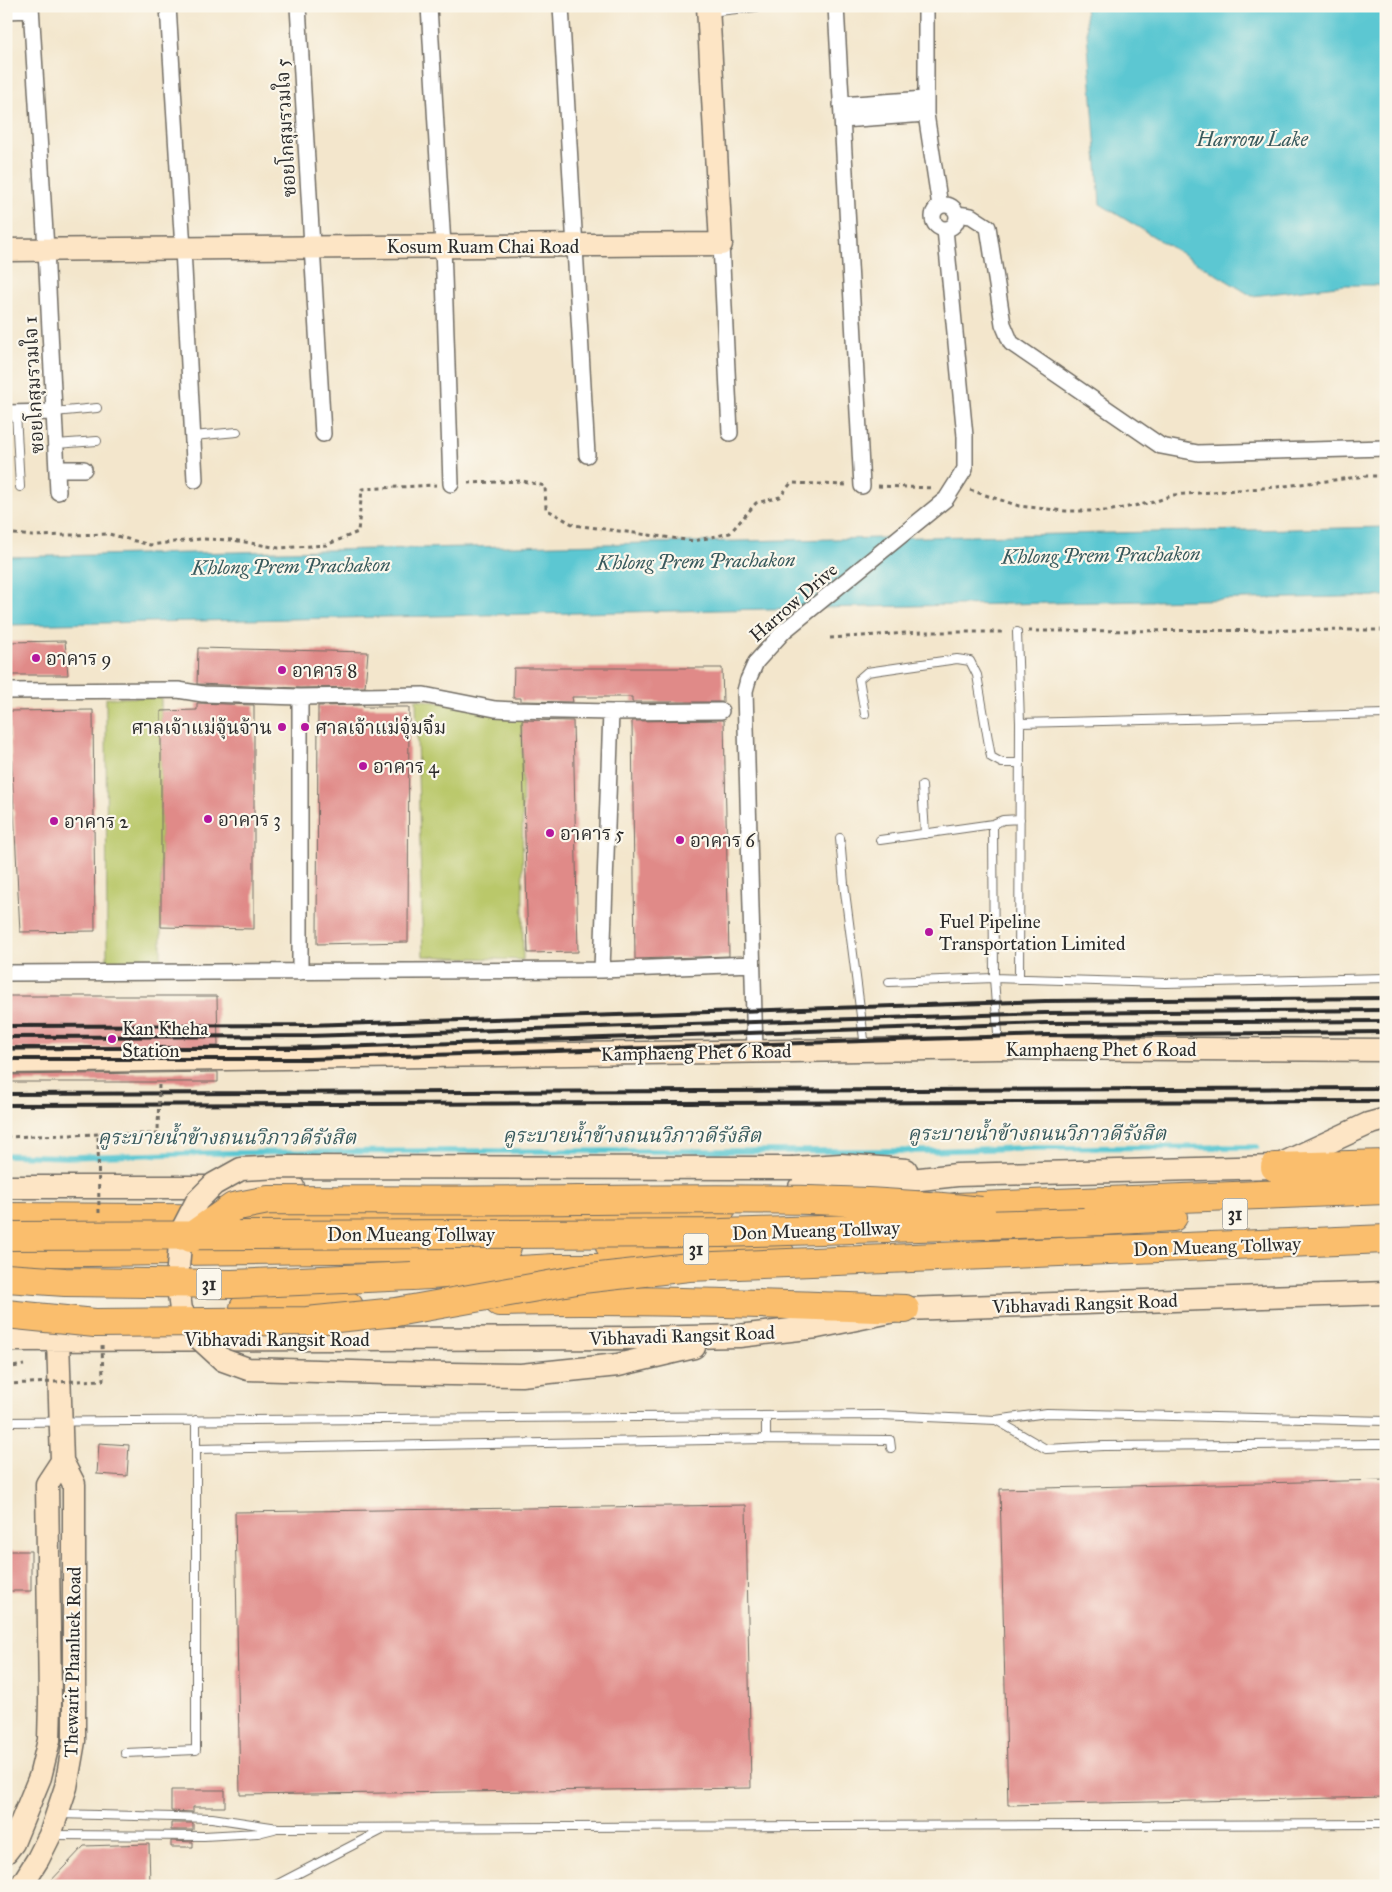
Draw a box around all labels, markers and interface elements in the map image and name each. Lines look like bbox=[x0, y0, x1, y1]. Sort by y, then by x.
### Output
street label: ซอยโกสุมรวมใจ 5 bbox=[267, 58, 302, 198]
water label: Harrow Lake bbox=[1195, 127, 1308, 151]
street label: Kosum Ruam Chai Road bbox=[387, 235, 580, 258]
street label: ซอยโกสุมรวมใจ 1 bbox=[15, 316, 50, 455]
water label: Khlong Prem Prachakon bbox=[1000, 541, 1201, 569]
water label: Khlong Prem Prachakon bbox=[595, 547, 796, 575]
water label: Khlong Prem Prachakon bbox=[190, 552, 391, 580]
street label: Harrow Drive bbox=[745, 558, 842, 647]
place label: อาคาร 9 bbox=[46, 647, 112, 670]
marker: อาคาร 9 bbox=[30, 652, 42, 664]
place label: อาคาร 8 bbox=[292, 659, 357, 682]
marker: อาคาร 8 bbox=[276, 664, 288, 676]
place label: ศาลเจ้าแม่จุ๋มจิ๋ม bbox=[315, 713, 446, 740]
place label: ศาลเจ้าแม่จุ้นจ้าน bbox=[131, 716, 272, 740]
marker: ศาลเจ้าแม่จุ้นจ้าน bbox=[276, 721, 288, 733]
marker: ศาลเจ้าแม่จุ๋มจิ๋ม bbox=[299, 721, 311, 733]
place label: อาคาร 4 bbox=[373, 755, 439, 778]
marker: อาคาร 4 bbox=[357, 760, 369, 772]
place label: อาคาร 3 bbox=[218, 808, 281, 831]
place label: อาคาร 2 bbox=[64, 810, 129, 833]
marker: อาคาร 3 bbox=[202, 813, 214, 825]
marker: อาคาร 2 bbox=[48, 815, 60, 827]
place label: อาคาร 5 bbox=[560, 822, 624, 845]
marker: อาคาร 5 bbox=[544, 827, 556, 839]
place label: อาคาร 6 bbox=[690, 829, 756, 852]
marker: อาคาร 6 bbox=[674, 834, 686, 846]
place label: Fuel Pipeline Transportation Limited bbox=[939, 910, 1126, 955]
marker: Fuel Pipeline Transportation Limited bbox=[923, 926, 935, 938]
place label: Kan Kheha Station bbox=[122, 1017, 209, 1062]
marker: Kan Kheha Station bbox=[106, 1033, 118, 1045]
street label: Kamphaeng Phet 6 Road bbox=[1005, 1038, 1197, 1062]
street label: Kamphaeng Phet 6 Road bbox=[600, 1039, 792, 1067]
water label: คูระบายน้ำข้างถนนวิภาวดีรังสิต bbox=[908, 1118, 1168, 1146]
water label: คูระบายน้ำข้างถนนวิภาวดีรังสิต bbox=[503, 1120, 763, 1148]
water label: คูระบายน้ำข้างถนนวิภาวดีรังสิต bbox=[98, 1122, 358, 1150]
road number: 31 bbox=[1222, 1198, 1248, 1230]
street label: Don Mueang Tollway bbox=[732, 1216, 902, 1246]
street label: Don Mueang Tollway bbox=[327, 1223, 496, 1247]
street label: Don Mueang Tollway bbox=[1133, 1232, 1303, 1262]
road number: 31 bbox=[684, 1234, 708, 1264]
road number: 31 bbox=[196, 1268, 222, 1300]
street label: Vibhavadi Rangsit Road bbox=[991, 1289, 1179, 1319]
street label: Vibhavadi Rangsit Road bbox=[588, 1321, 776, 1351]
street label: Vibhavadi Rangsit Road bbox=[183, 1328, 370, 1352]
street label: Thewarit Phanluek Road bbox=[59, 1566, 86, 1758]

